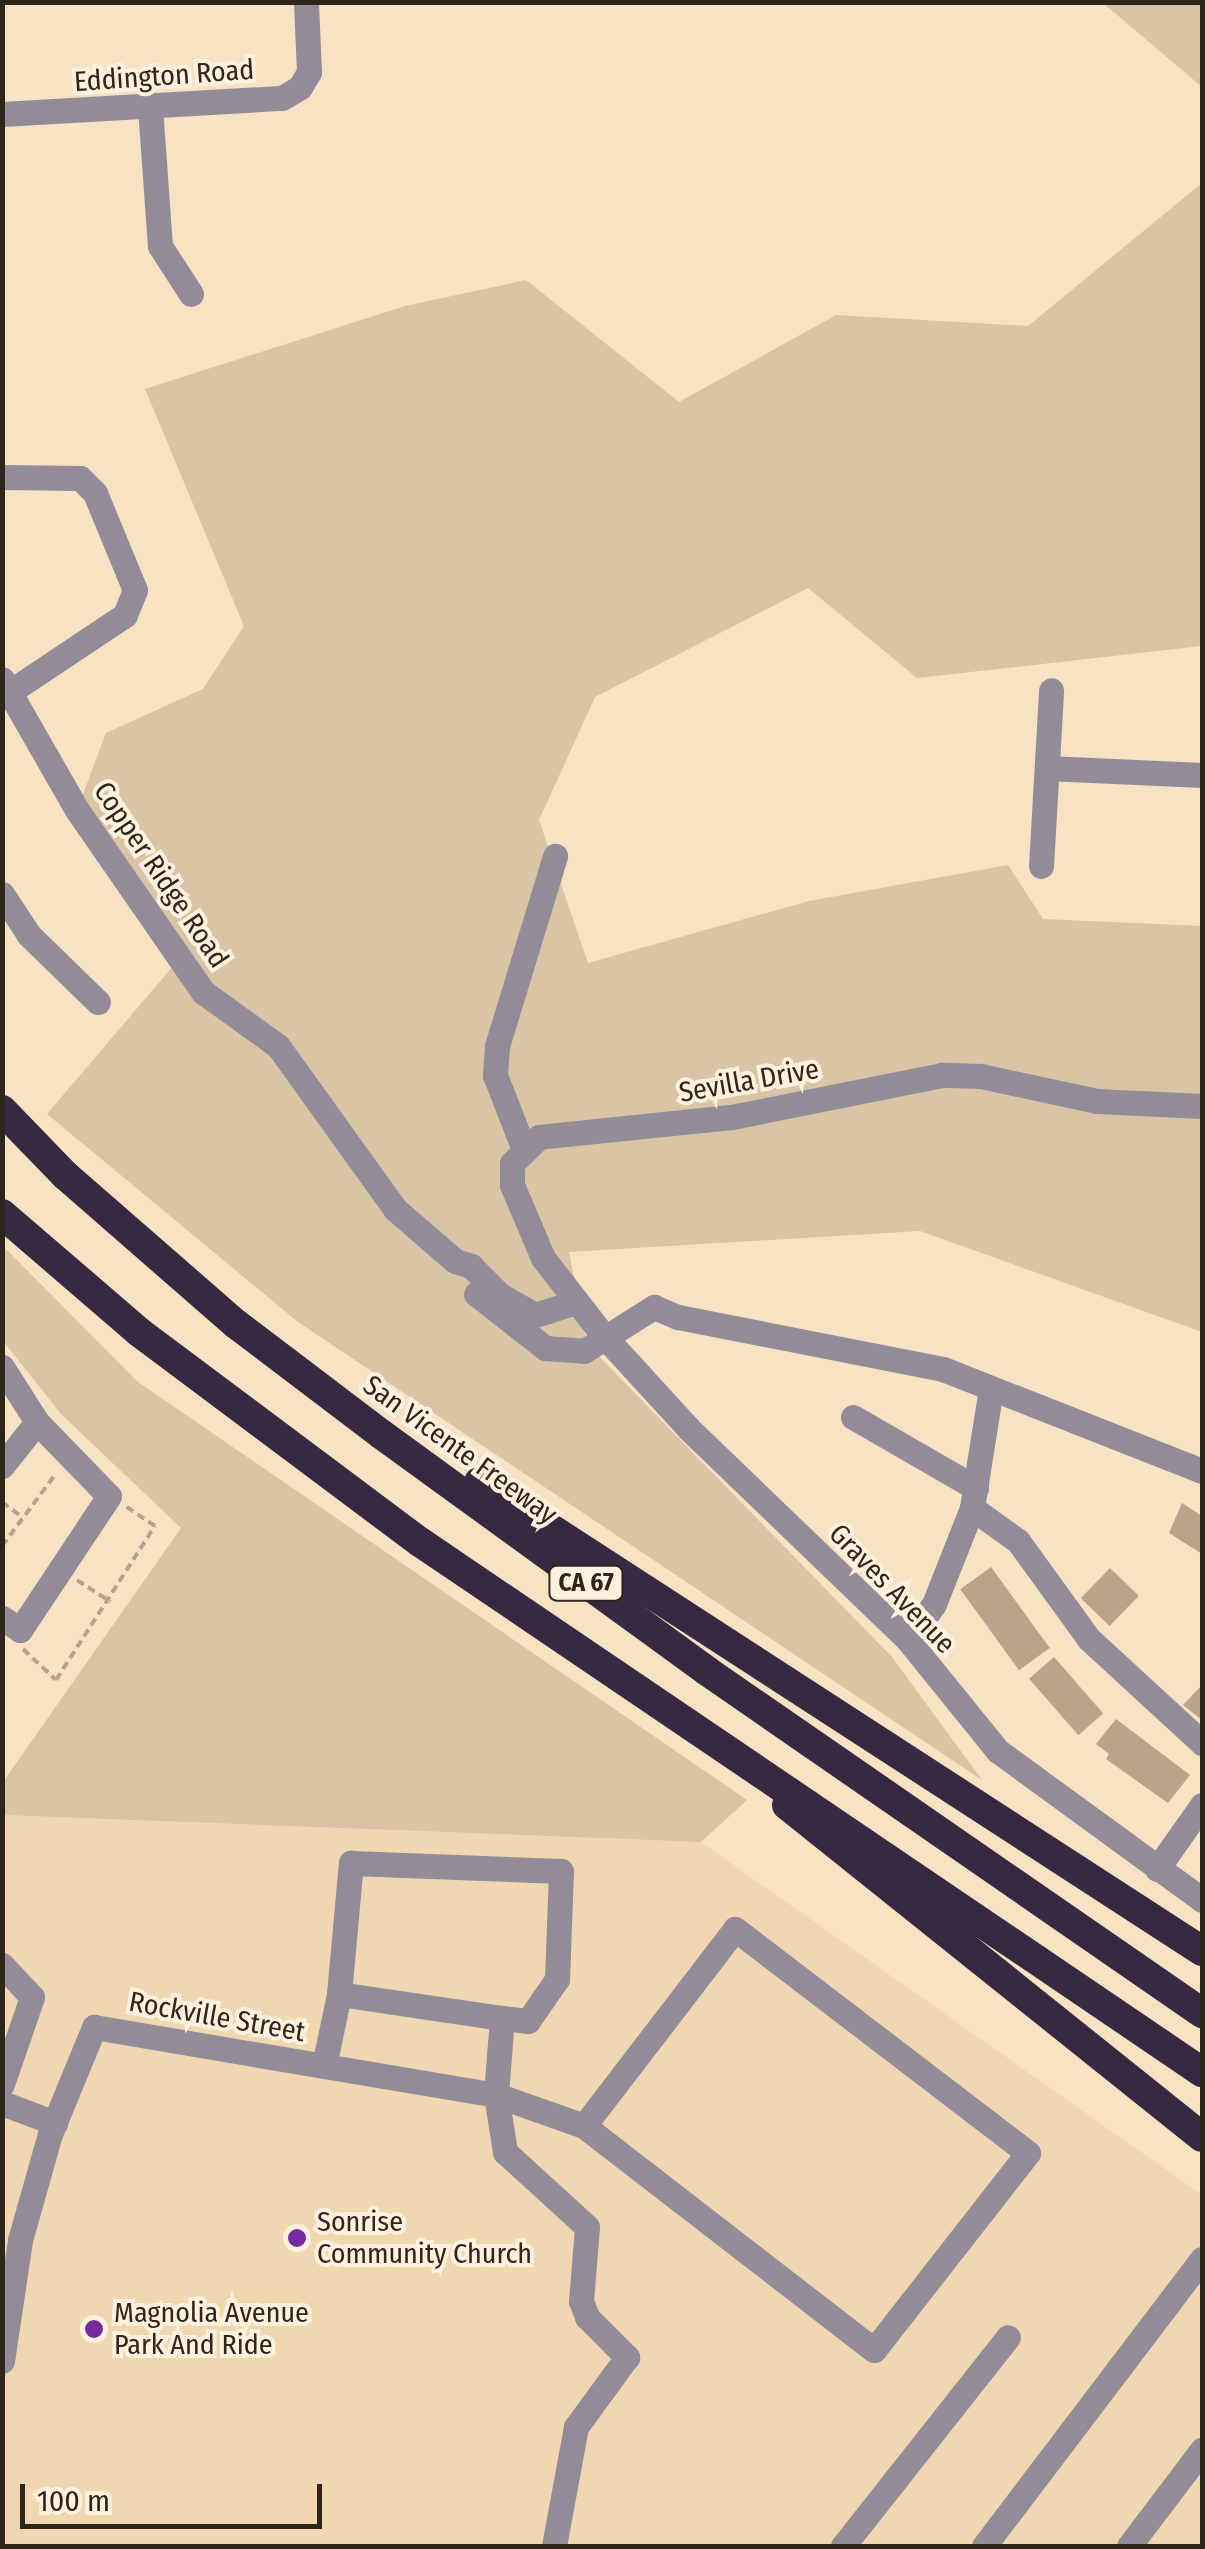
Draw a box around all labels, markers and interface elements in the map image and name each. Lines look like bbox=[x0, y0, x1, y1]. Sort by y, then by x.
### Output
street label: Eddington Road bbox=[73, 53, 255, 99]
street label: Copper Ridge Road bbox=[86, 776, 236, 974]
street label: Sevilla Drive bbox=[676, 1052, 822, 1110]
street label: San Vicente Freeway bbox=[357, 1368, 563, 1532]
street label: Graves Avenue bbox=[822, 1517, 962, 1661]
road number: CA 67 bbox=[546, 1563, 626, 1603]
street label: Rockville Street bbox=[126, 1985, 308, 2049]
place label: Sonrise Community Church bbox=[317, 2205, 532, 2271]
marker: Sonrise Community Church bbox=[286, 2227, 308, 2249]
place label: Magnolia Avenue Park And Ride bbox=[114, 2296, 309, 2362]
marker: Magnolia Avenue Park And Ride bbox=[83, 2318, 105, 2340]
scale bar bbox=[25, 2464, 328, 2526]
text: 100 m bbox=[37, 2483, 110, 2519]

